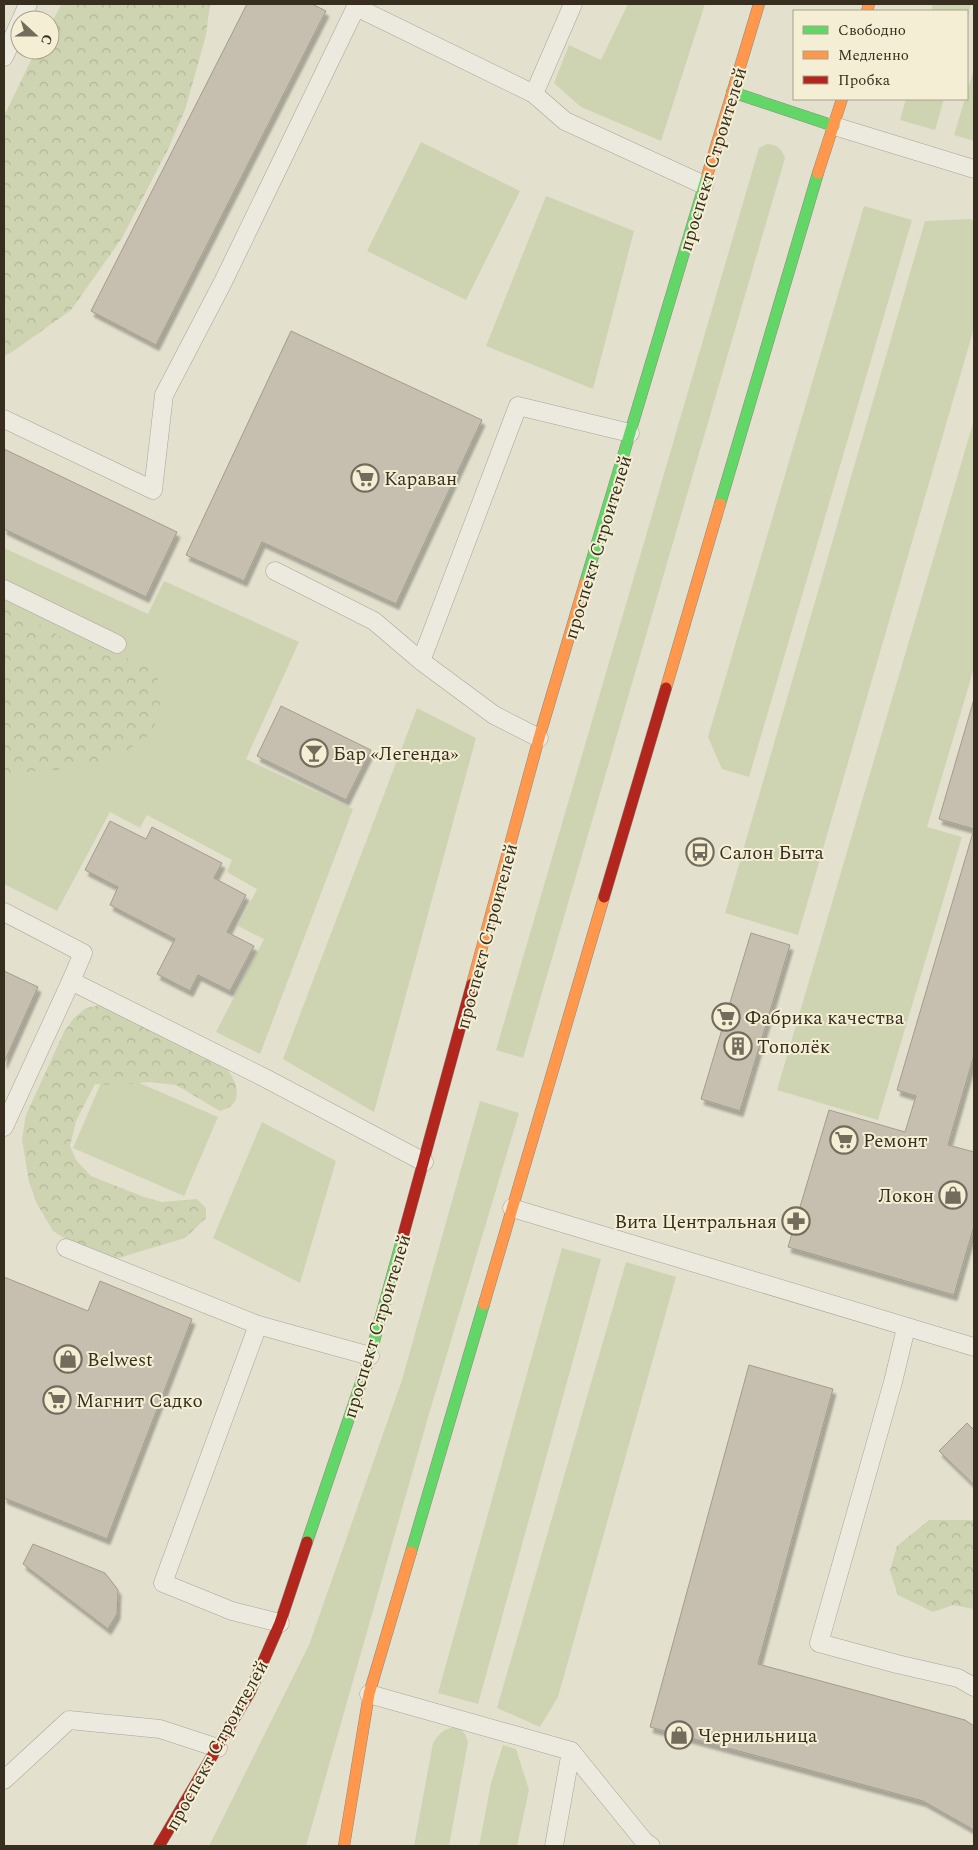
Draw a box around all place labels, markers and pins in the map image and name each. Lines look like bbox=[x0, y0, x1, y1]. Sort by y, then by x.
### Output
supermarket icon: Караван bbox=[350, 463, 380, 493]
place label: Караван bbox=[384, 465, 457, 494]
bar icon: Бар «Легенда» bbox=[299, 738, 329, 768]
place label: Бар «Легенда» bbox=[333, 740, 459, 769]
bus stop icon: Салон Быта bbox=[685, 837, 715, 867]
place label: Салон Быта bbox=[719, 839, 825, 868]
supermarket icon: Фабрика качества bbox=[711, 1002, 741, 1032]
place label: Фабрика качества bbox=[745, 1004, 905, 1033]
building icon: Тополёк bbox=[723, 1031, 753, 1061]
place label: Тополёк bbox=[757, 1033, 831, 1062]
supermarket icon: Ремонт bbox=[829, 1125, 859, 1155]
place label: Ремонт bbox=[863, 1127, 928, 1156]
shop icon: Локон bbox=[938, 1180, 968, 1210]
place label: Локон bbox=[878, 1182, 934, 1211]
pharmacy icon: Вита Центральная bbox=[781, 1206, 811, 1236]
place label: Вита Центральная bbox=[614, 1208, 777, 1237]
shop icon: Belwest bbox=[53, 1344, 83, 1374]
place label: Belwest bbox=[87, 1346, 153, 1375]
supermarket icon: Магнит Садко bbox=[42, 1385, 72, 1415]
place label: Магнит Садко bbox=[76, 1387, 203, 1416]
shop icon: Чернильница bbox=[664, 1720, 694, 1750]
place label: Чернильница bbox=[698, 1722, 818, 1751]

